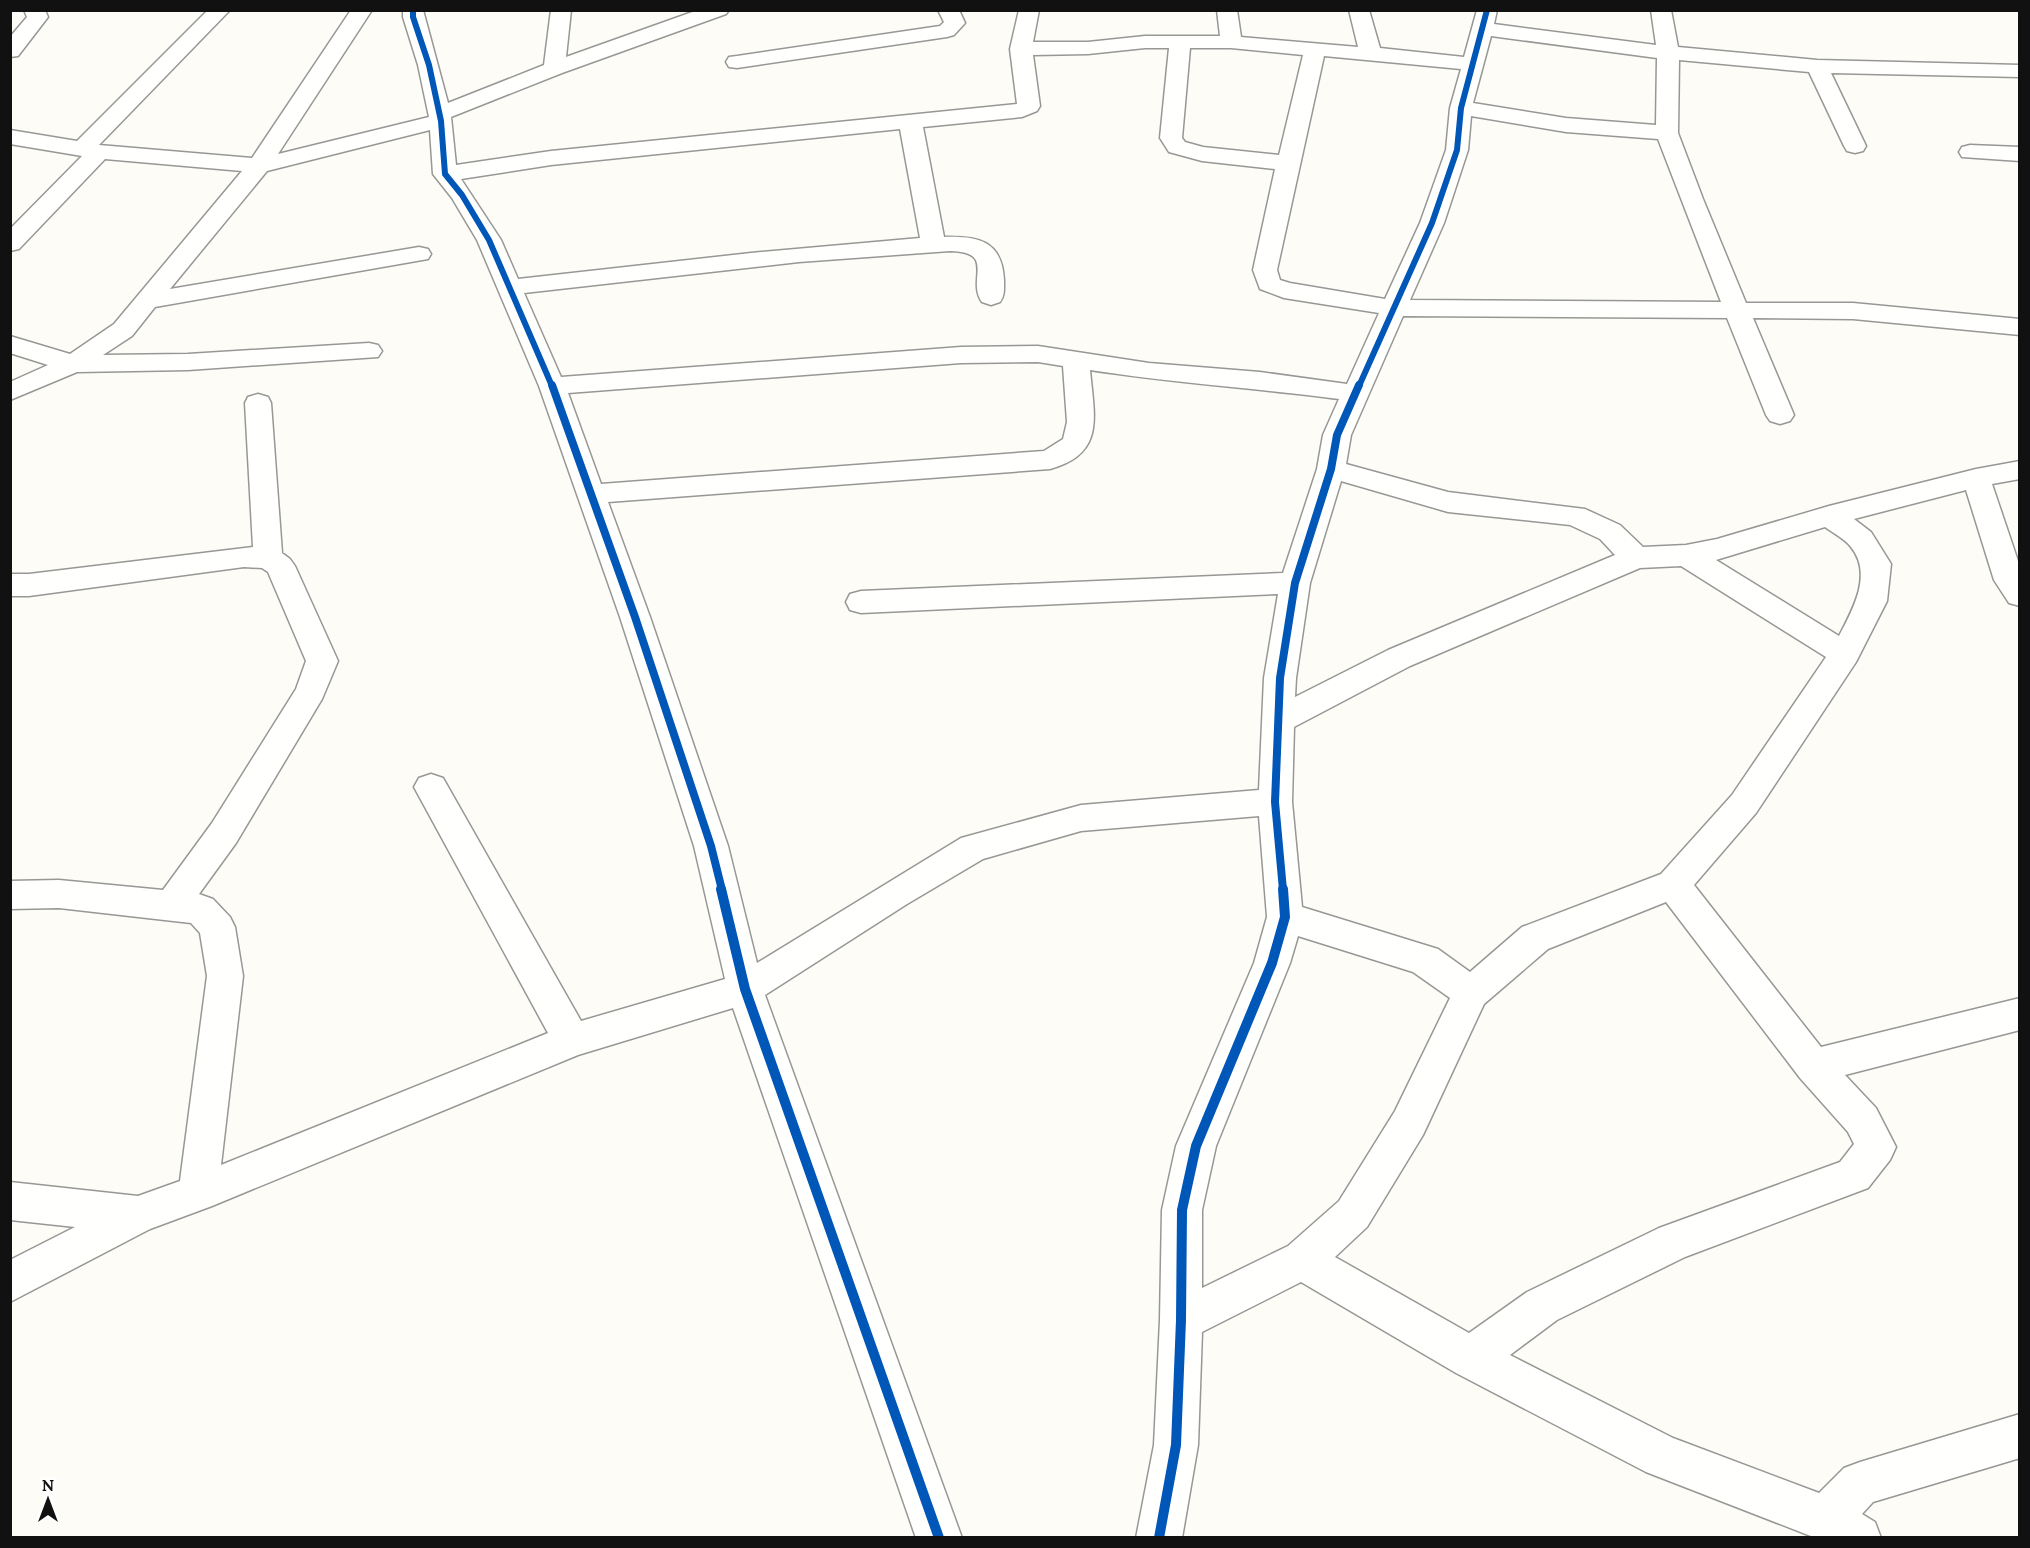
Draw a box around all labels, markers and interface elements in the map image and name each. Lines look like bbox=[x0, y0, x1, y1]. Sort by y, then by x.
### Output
north arrow bbox=[18, 1470, 78, 1530]
text: N bbox=[42, 1475, 54, 1495]

